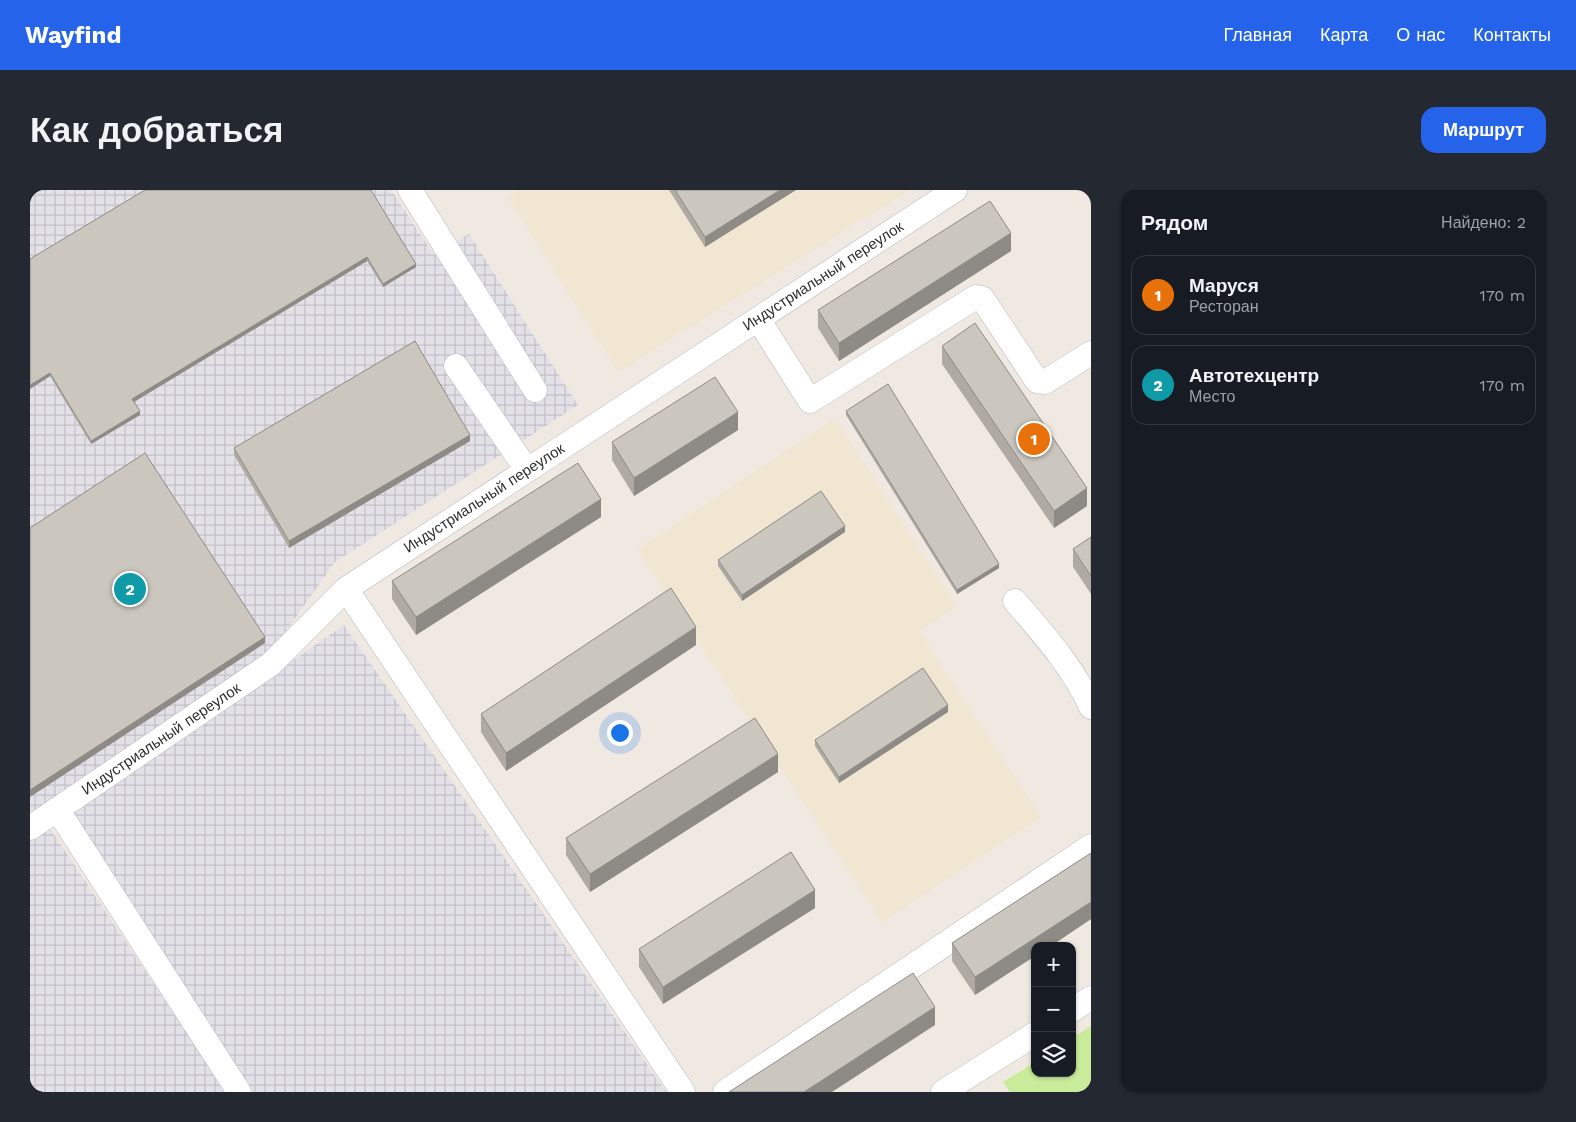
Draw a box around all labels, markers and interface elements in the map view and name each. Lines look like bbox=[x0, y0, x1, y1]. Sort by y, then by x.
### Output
text: Wayfind bbox=[25, 21, 121, 49]
text: Главная bbox=[1223, 24, 1292, 45]
text: Карта bbox=[1320, 24, 1368, 45]
text: О нас bbox=[1396, 24, 1445, 45]
text: Контакты bbox=[1473, 24, 1551, 45]
button: Маршрут bbox=[1421, 107, 1546, 153]
text: Как добраться bbox=[30, 109, 283, 151]
text: Рядом bbox=[1141, 210, 1208, 235]
text: Найдено: 2 bbox=[1441, 213, 1526, 232]
street label: Индустриальный переулок bbox=[739, 217, 907, 335]
text: Маруся bbox=[1189, 274, 1259, 297]
text: 1 bbox=[1155, 286, 1161, 305]
text: 170 m bbox=[1479, 286, 1525, 305]
text: Ресторан bbox=[1189, 297, 1259, 316]
text: Автотехцентр bbox=[1189, 364, 1319, 387]
text: 2 bbox=[1153, 376, 1163, 395]
text: 170 m bbox=[1479, 376, 1525, 395]
text: Место bbox=[1189, 387, 1235, 406]
pin: 1 bbox=[1018, 420, 1050, 458]
street label: Индустриальный переулок bbox=[400, 439, 568, 557]
pin: 2 bbox=[114, 570, 146, 608]
street label: Индустриальный переулок bbox=[78, 679, 244, 799]
your location bbox=[607, 720, 633, 746]
map controls bbox=[1031, 942, 1076, 1077]
button: + bbox=[1031, 942, 1076, 987]
button: − bbox=[1031, 987, 1076, 1032]
button: layers bbox=[1031, 1032, 1076, 1077]

